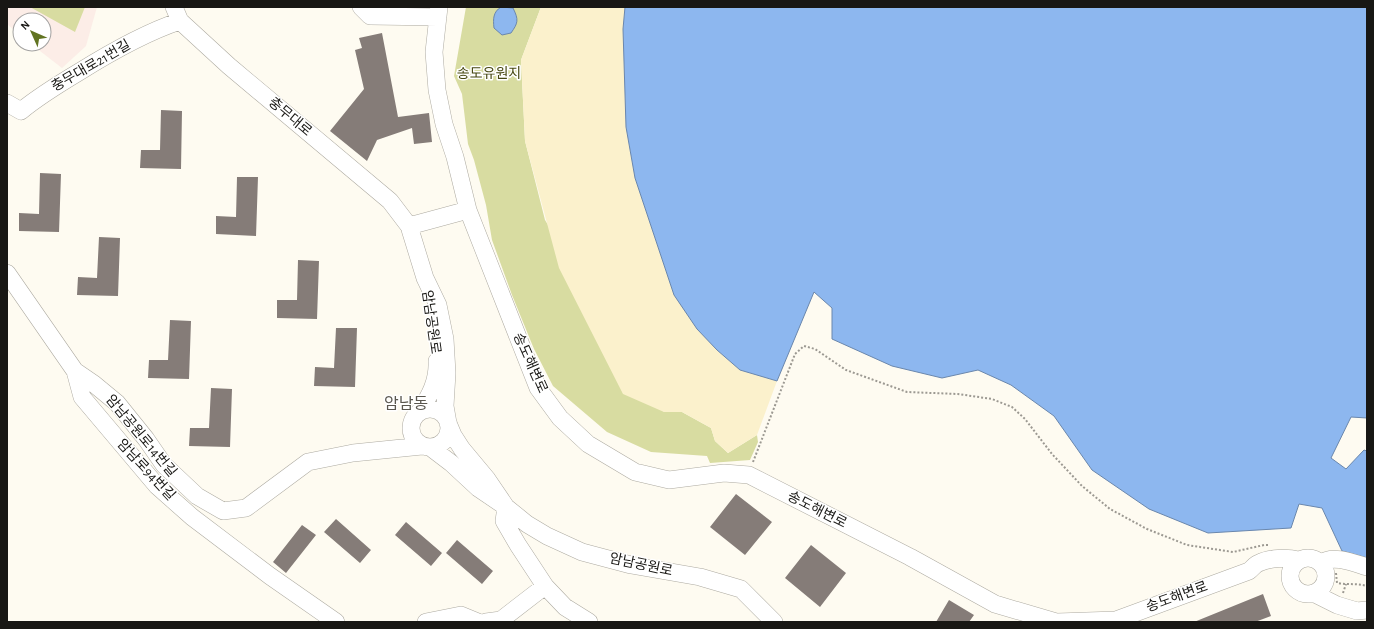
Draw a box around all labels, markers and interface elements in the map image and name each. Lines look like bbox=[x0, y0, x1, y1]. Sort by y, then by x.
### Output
north arrow bbox=[12, 12, 52, 52]
text: N bbox=[19, 19, 32, 32]
street label: 충무대로21번길 bbox=[49, 37, 133, 94]
park label: 송도유원지 bbox=[457, 66, 521, 81]
street label: 충무대로 bbox=[266, 94, 315, 139]
street label: 암남공원로 bbox=[420, 289, 443, 355]
street label: 송도해변로 bbox=[511, 330, 550, 395]
street label: 암남공원로14번길 bbox=[103, 392, 180, 479]
district label: 암남동 bbox=[384, 396, 428, 412]
street label: 암남로94번길 bbox=[114, 436, 178, 503]
street label: 송도해변로 bbox=[785, 488, 849, 531]
street label: 암남공원로 bbox=[608, 550, 674, 579]
street label: 송도해변로 bbox=[1144, 578, 1210, 615]

